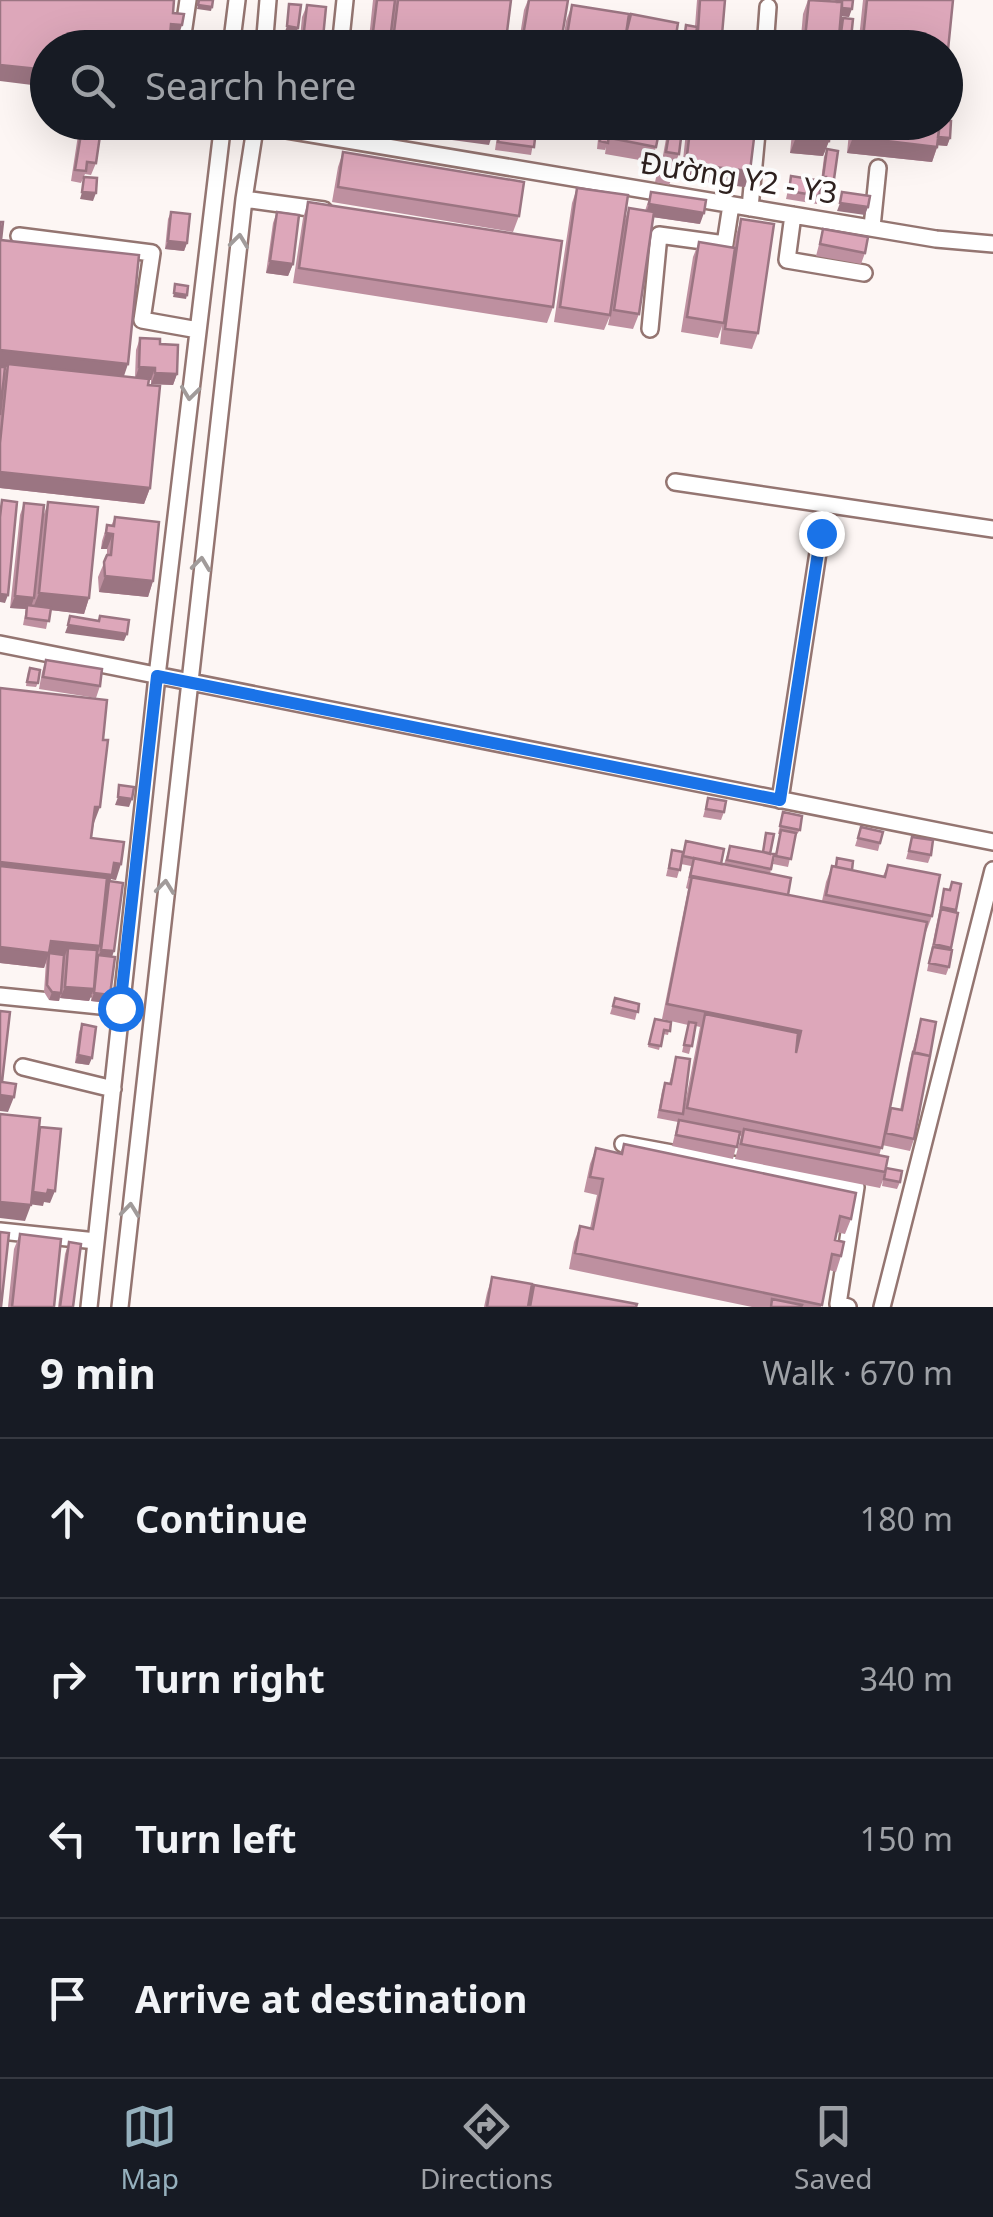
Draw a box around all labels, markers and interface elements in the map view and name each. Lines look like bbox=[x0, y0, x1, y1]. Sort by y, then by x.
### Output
search box bbox=[30, 30, 963, 140]
icon: search bbox=[65, 58, 120, 113]
text: Search here bbox=[145, 59, 356, 111]
street label: Đường Y2 - Y3 bbox=[638, 141, 840, 213]
one-way arrow bbox=[228, 233, 249, 249]
one-way arrow bbox=[180, 385, 201, 401]
route end bbox=[799, 511, 845, 557]
one-way arrow bbox=[190, 556, 211, 572]
one-way arrow bbox=[154, 879, 175, 895]
route start bbox=[98, 986, 144, 1032]
one-way arrow bbox=[119, 1202, 140, 1218]
text: 9 min bbox=[40, 1344, 156, 1401]
text: Walk · 670 m bbox=[762, 1351, 953, 1394]
icon: ahead bbox=[40, 1491, 95, 1546]
text: Continue bbox=[135, 1492, 308, 1544]
text: 180 m bbox=[860, 1497, 953, 1540]
icon: right bbox=[40, 1651, 95, 1706]
text: Turn right bbox=[135, 1652, 325, 1704]
text: 340 m bbox=[860, 1657, 953, 1700]
icon: left bbox=[40, 1811, 95, 1866]
text: Turn left bbox=[135, 1812, 297, 1864]
text: 150 m bbox=[860, 1817, 953, 1860]
icon: arrive bbox=[40, 1971, 95, 2026]
text: Arrive at destination bbox=[135, 1972, 527, 2024]
tab: Map bbox=[121, 2099, 179, 2197]
tab: Directions bbox=[420, 2099, 553, 2197]
tab: Saved bbox=[794, 2099, 872, 2197]

